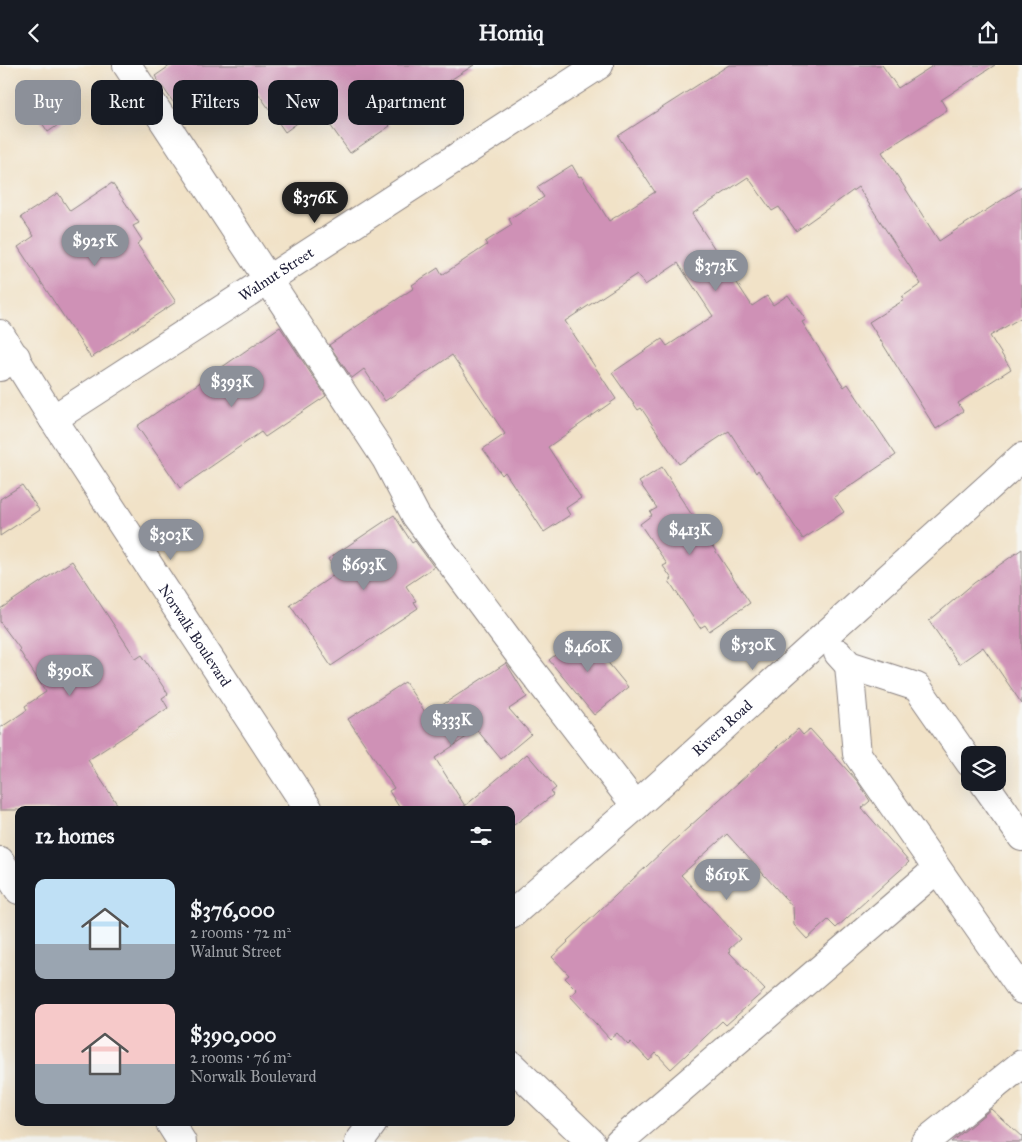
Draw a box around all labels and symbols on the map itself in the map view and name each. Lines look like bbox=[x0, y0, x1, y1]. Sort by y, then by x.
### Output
pin: $376K bbox=[280, 181, 350, 224]
pin: $925K bbox=[60, 225, 130, 267]
street label: Walnut Street bbox=[235, 243, 318, 305]
pin: $373K bbox=[681, 249, 751, 292]
pin: $393K bbox=[197, 365, 267, 408]
pin: $413K bbox=[655, 513, 725, 556]
pin: $303K bbox=[136, 519, 206, 561]
pin: $693K bbox=[329, 549, 399, 591]
street label: Norwalk Boulevard bbox=[155, 581, 235, 691]
pin: $530K bbox=[718, 629, 788, 671]
pin: $460K bbox=[553, 631, 623, 673]
pin: $390K bbox=[35, 655, 105, 697]
street label: Rivera Road bbox=[688, 696, 756, 760]
pin: $333K bbox=[417, 703, 487, 746]
pin: $619K bbox=[692, 859, 762, 901]

